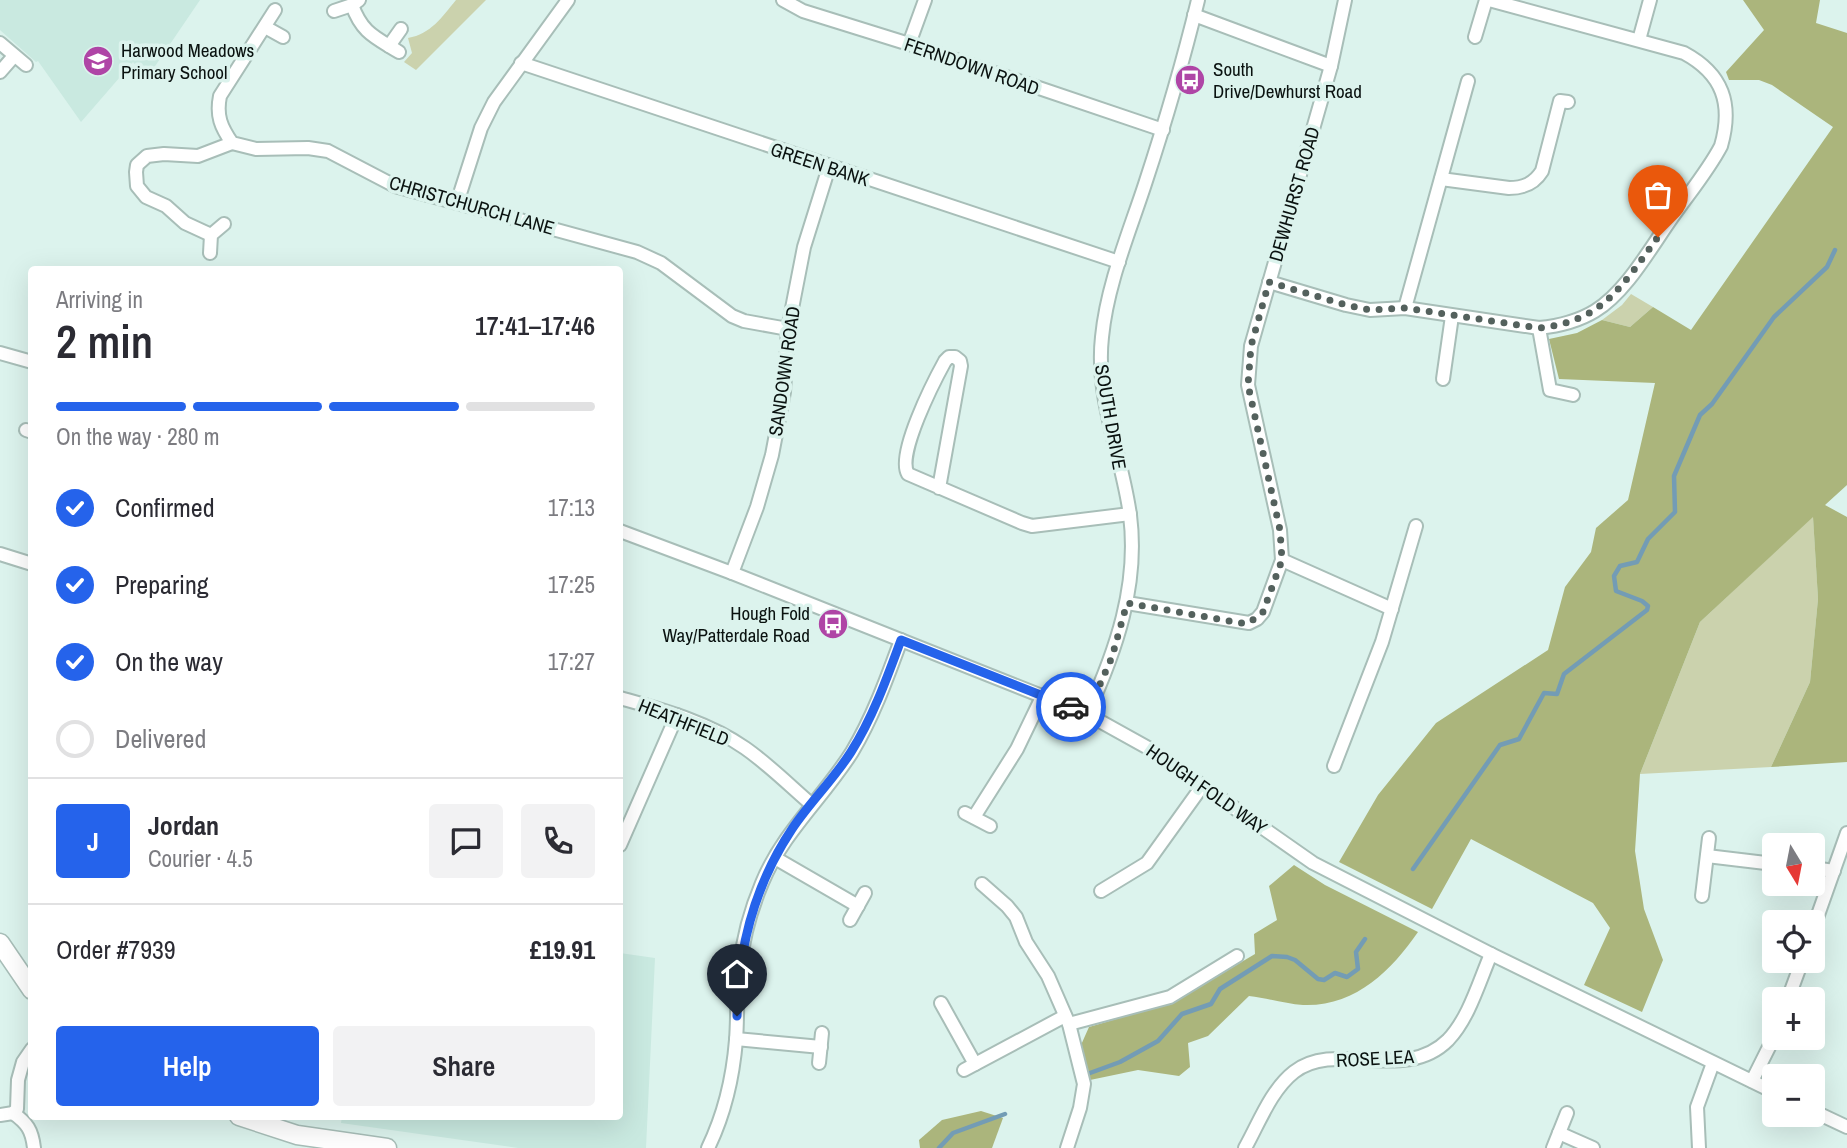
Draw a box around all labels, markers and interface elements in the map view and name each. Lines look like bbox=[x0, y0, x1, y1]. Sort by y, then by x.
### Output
street label: FERNDOWN ROAD bbox=[901, 31, 1043, 101]
place label: Harwood Meadows Primary School bbox=[121, 37, 255, 85]
school or university icon: Harwood Meadows Primary School bbox=[81, 44, 115, 78]
place label: South Drive/Dewhurst Road bbox=[1213, 56, 1362, 104]
bus stop icon: South Drive/Dewhurst Road bbox=[1173, 63, 1207, 97]
street label: DEWHURST ROAD bbox=[1262, 124, 1326, 264]
street label: GREEN BANK bbox=[767, 136, 873, 192]
pin bbox=[1628, 165, 1688, 237]
street label: CHRISTCHURCH LANE bbox=[386, 169, 558, 241]
icon: bag bbox=[1639, 176, 1677, 214]
text: Arriving in bbox=[56, 284, 143, 315]
street label: SANDOWN ROAD bbox=[762, 304, 806, 438]
text: 17:41–17:46 bbox=[475, 308, 595, 343]
text: 2 min bbox=[56, 310, 153, 372]
street label: SOUTH DRIVE bbox=[1089, 362, 1133, 472]
text: On the way · 280 m bbox=[56, 421, 220, 452]
icon: check bbox=[56, 489, 94, 527]
text: Confirmed bbox=[115, 490, 215, 525]
text: 17:13 bbox=[548, 492, 595, 523]
icon: check bbox=[56, 566, 94, 604]
text: Preparing bbox=[115, 567, 209, 602]
text: 17:25 bbox=[548, 569, 595, 600]
place label: Hough Fold Way/Patterdale Road bbox=[662, 600, 810, 648]
bus stop icon: Hough Fold Way/Patterdale Road bbox=[816, 607, 850, 641]
icon: check bbox=[56, 643, 94, 681]
text: On the way bbox=[115, 644, 223, 679]
text: 17:27 bbox=[548, 646, 595, 677]
courier bbox=[1036, 672, 1106, 742]
icon: car bbox=[1052, 688, 1090, 726]
street label: HEATHFIELD bbox=[635, 692, 733, 752]
text: Delivered bbox=[115, 721, 206, 756]
street label: HOUGH FOLD WAY bbox=[1141, 738, 1273, 841]
button: chat bbox=[429, 804, 503, 878]
button: phone bbox=[521, 804, 595, 878]
text: Jordan bbox=[148, 808, 219, 843]
text: J bbox=[87, 824, 99, 859]
north arrow bbox=[1762, 833, 1825, 896]
map controls bbox=[1762, 833, 1825, 1127]
text: Courier · 4.5 bbox=[148, 843, 253, 874]
button: locate bbox=[1762, 910, 1825, 973]
text: Order #7939 bbox=[56, 932, 176, 967]
text: £19.91 bbox=[530, 932, 595, 967]
pin bbox=[707, 944, 767, 1016]
icon: home bbox=[718, 955, 756, 993]
button: + bbox=[1762, 987, 1825, 1050]
button: Help bbox=[56, 1026, 319, 1106]
button: Share bbox=[333, 1026, 595, 1106]
street label: ROSE LEA bbox=[1335, 1043, 1415, 1073]
button: − bbox=[1762, 1064, 1825, 1127]

